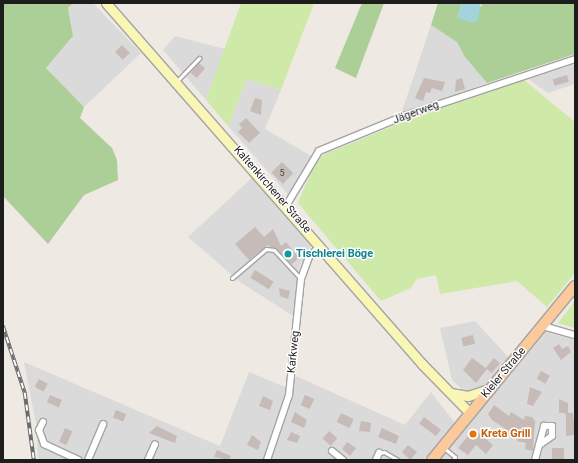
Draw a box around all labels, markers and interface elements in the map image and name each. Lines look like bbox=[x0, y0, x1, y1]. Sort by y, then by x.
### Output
street label: Jägerweg bbox=[391, 99, 441, 127]
street label: Kaltenkirchener Straße bbox=[231, 144, 313, 236]
house number: 5 bbox=[279, 168, 285, 178]
place label: Tischlerei Böge bbox=[296, 247, 373, 261]
marker: Tischlerei Böge bbox=[283, 249, 293, 259]
street label: Karkweg bbox=[285, 330, 303, 374]
street label: Kieler Straße bbox=[479, 345, 529, 401]
place label: Kreta Grill bbox=[481, 427, 530, 441]
marker: Kreta Grill bbox=[468, 429, 478, 439]

